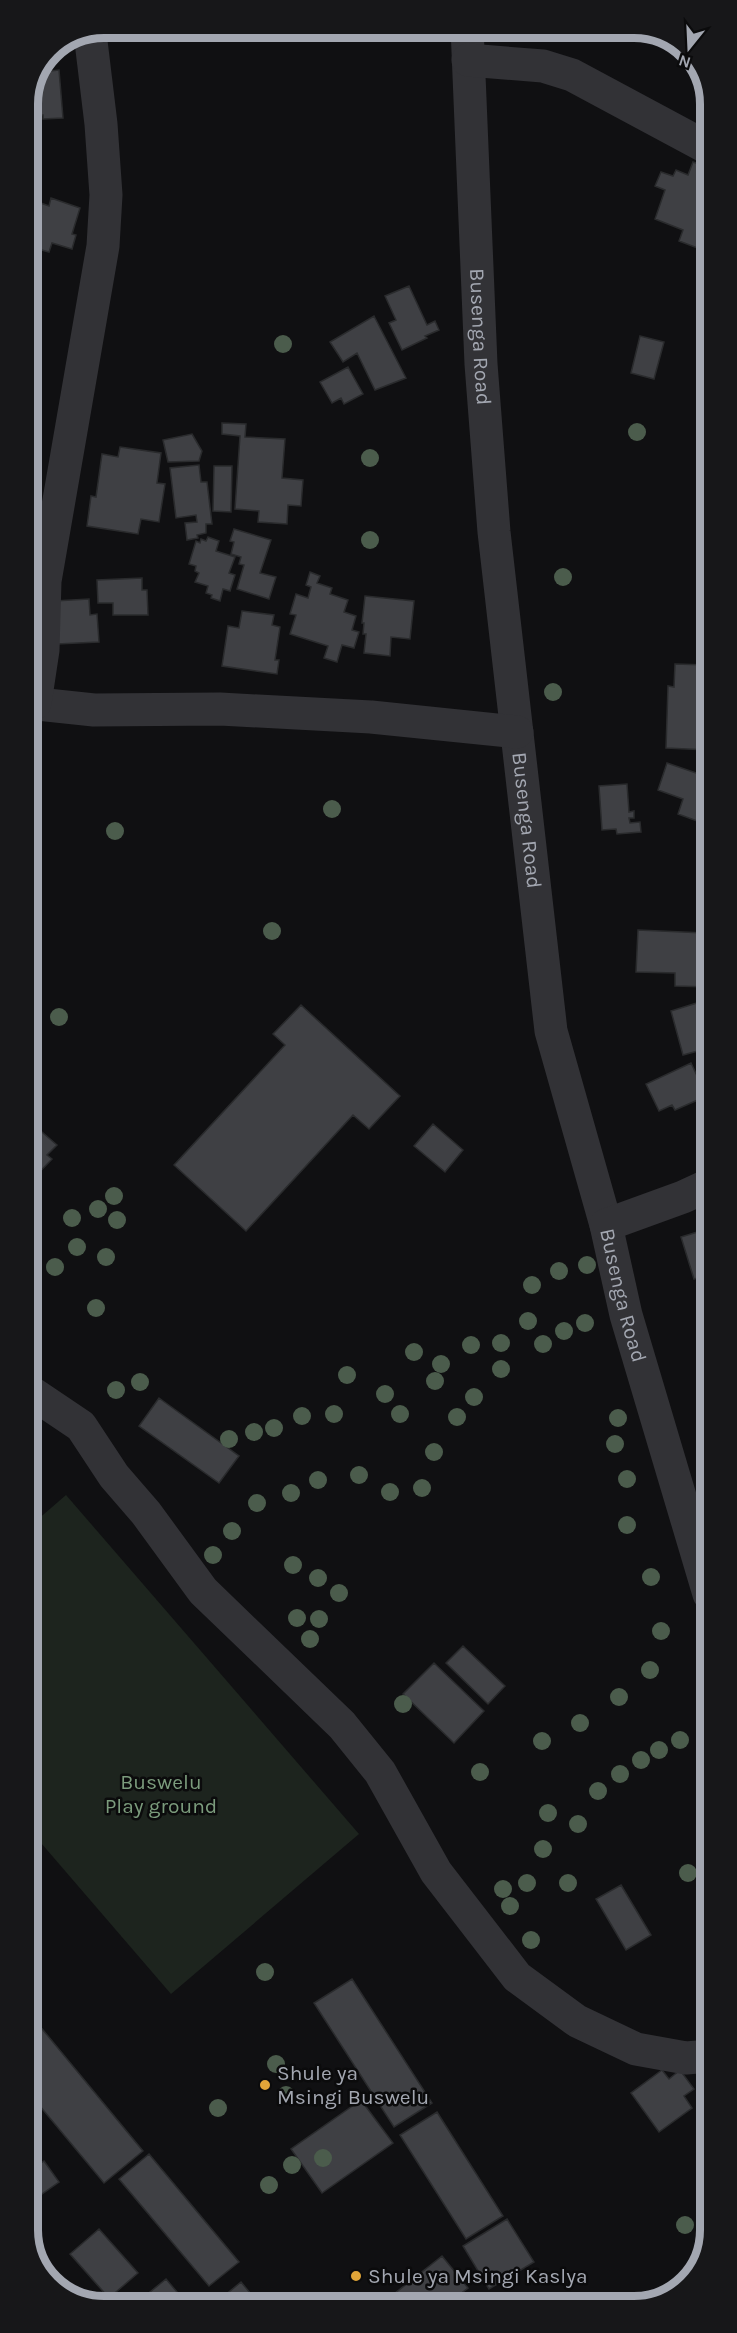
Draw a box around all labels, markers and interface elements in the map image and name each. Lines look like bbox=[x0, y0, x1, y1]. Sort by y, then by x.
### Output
north arrow bbox=[659, 18, 719, 78]
text: N bbox=[676, 51, 693, 73]
street label: Busenga Road bbox=[465, 268, 496, 406]
street label: Busenga Road bbox=[507, 751, 547, 890]
street label: Busenga Road bbox=[595, 1226, 651, 1365]
park label: Buswelu Play ground bbox=[105, 1770, 217, 1818]
place label: Shule ya Msingi Buswelu bbox=[277, 2061, 429, 2109]
marker: Shule ya Msingi Buswelu bbox=[258, 2078, 272, 2092]
place label: Shule ya Msingi Kaslya bbox=[368, 2264, 587, 2288]
marker: Shule ya Msingi Kaslya bbox=[349, 2269, 363, 2283]

